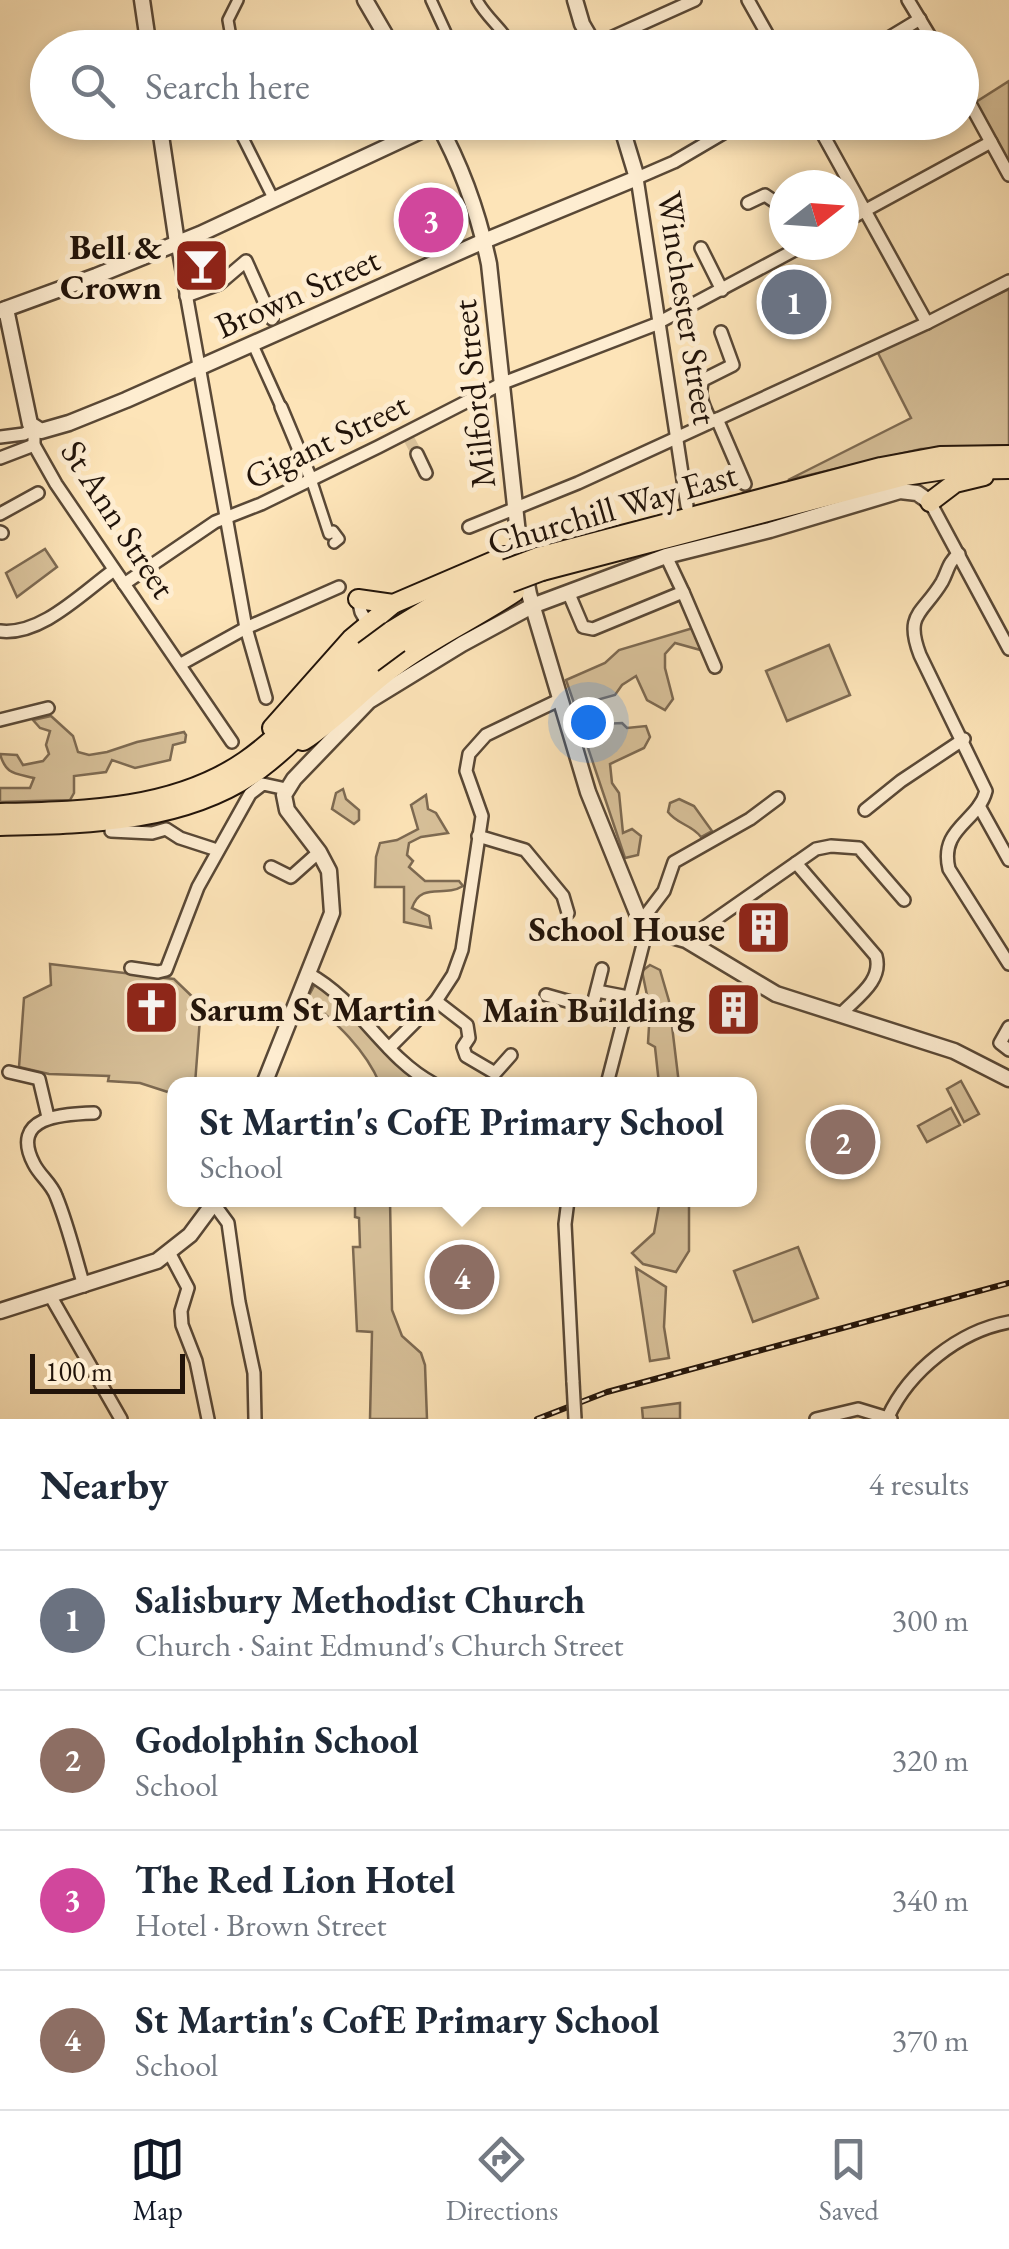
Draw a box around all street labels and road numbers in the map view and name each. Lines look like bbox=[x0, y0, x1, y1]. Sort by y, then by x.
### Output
street label: Winchester Street bbox=[647, 188, 729, 428]
street label: Brown Street bbox=[208, 236, 386, 348]
street label: Milford Street bbox=[441, 297, 505, 491]
street label: Gigant Street bbox=[237, 381, 415, 499]
street label: St Ann Street bbox=[51, 432, 187, 606]
street label: Churchill Way East bbox=[482, 451, 742, 565]

